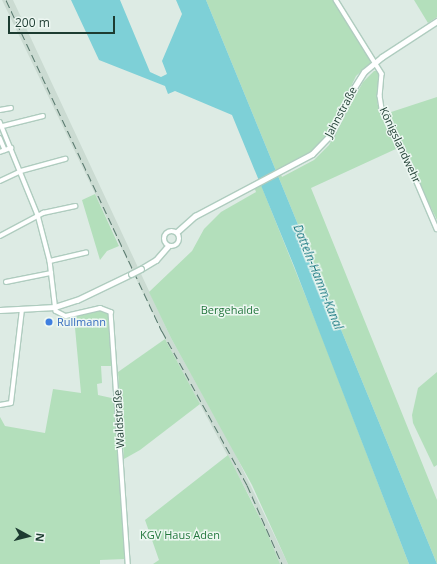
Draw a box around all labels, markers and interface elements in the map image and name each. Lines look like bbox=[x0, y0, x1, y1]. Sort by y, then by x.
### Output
scale bar bbox=[10, 8, 117, 34]
text: 200 m bbox=[15, 14, 50, 31]
street label: Jahnstraße bbox=[322, 84, 360, 140]
street label: Königslandwehr bbox=[377, 105, 423, 185]
water label: Datteln-Hamm-Kanal bbox=[290, 222, 346, 332]
park label: Bergehalde bbox=[201, 303, 259, 317]
place label: Rullmann bbox=[57, 315, 106, 329]
marker: Rullmann bbox=[44, 317, 54, 327]
street label: Waldstraße bbox=[111, 389, 127, 449]
north arrow bbox=[8, 516, 48, 556]
park label: KGV Haus Aden bbox=[140, 528, 220, 542]
text: N bbox=[32, 532, 48, 543]

